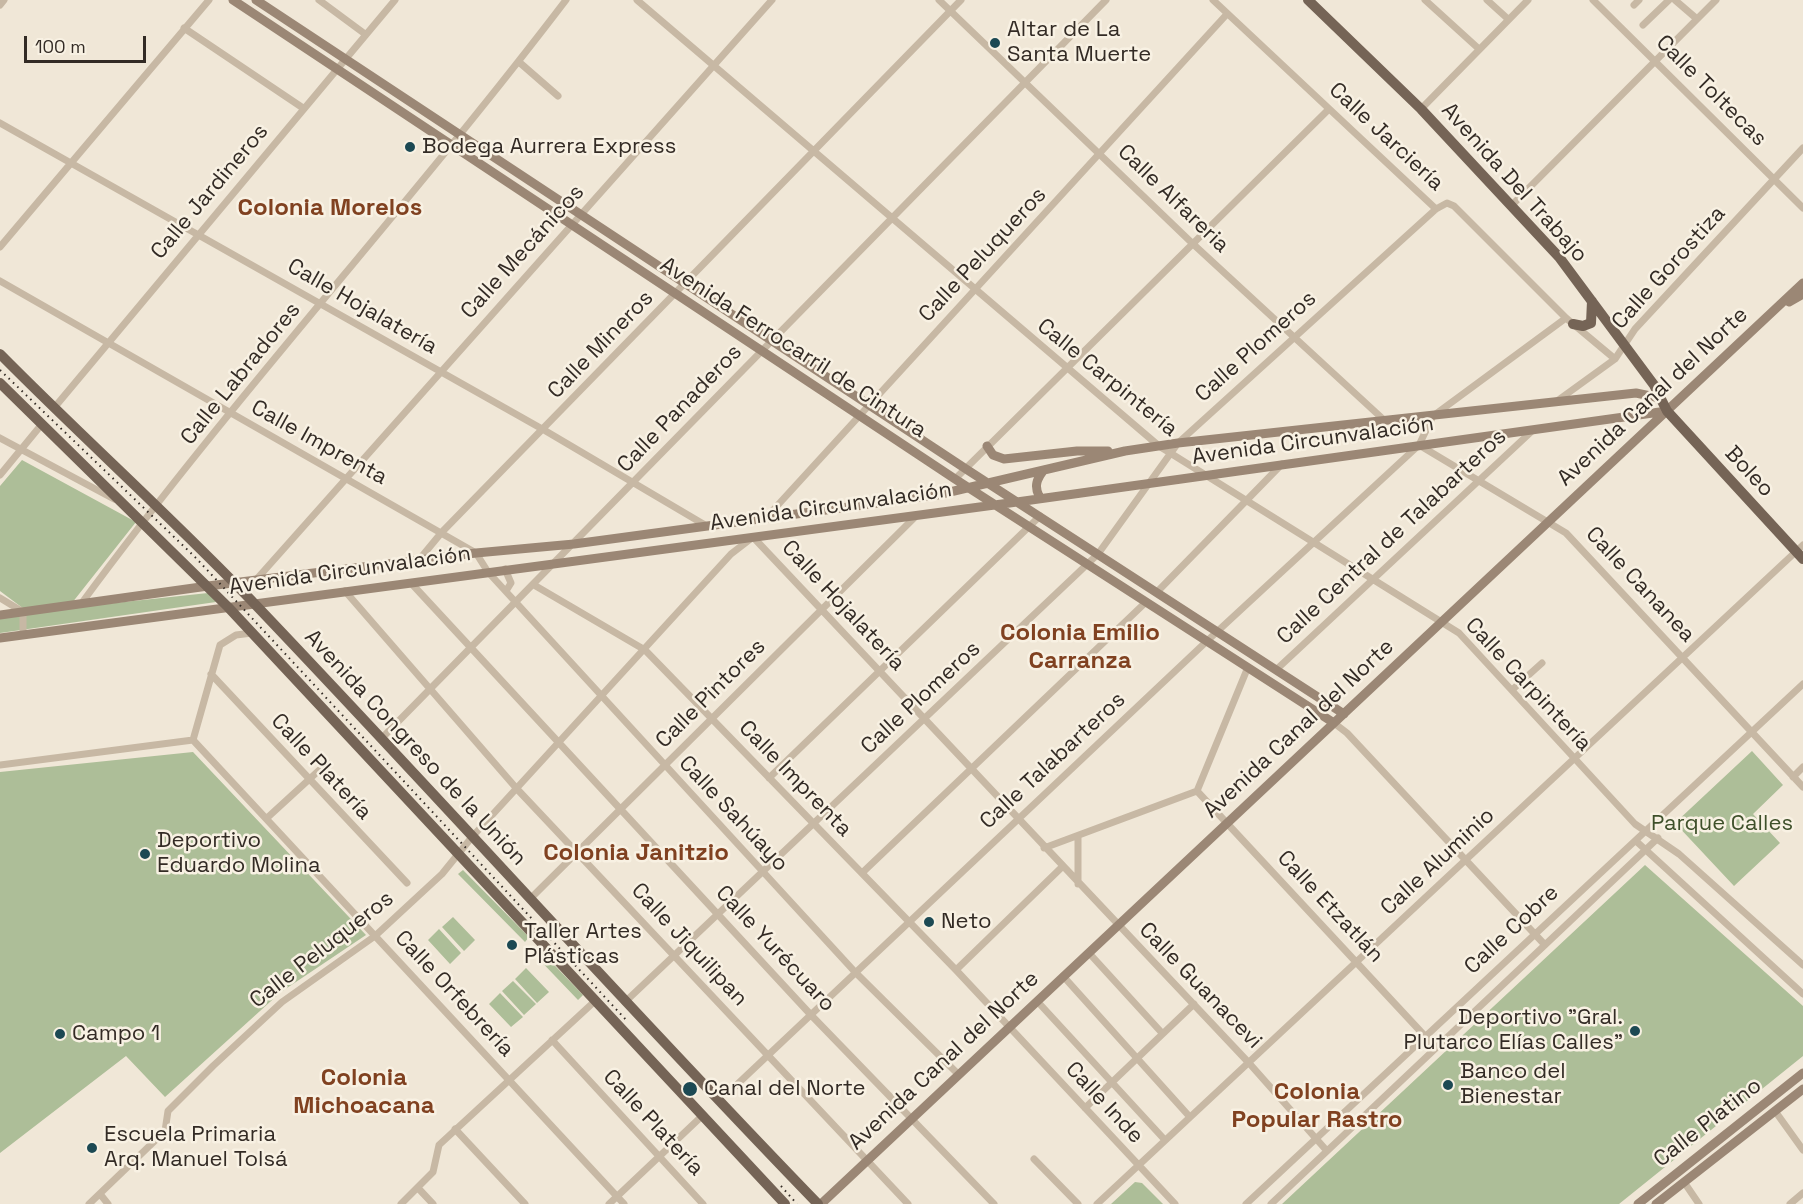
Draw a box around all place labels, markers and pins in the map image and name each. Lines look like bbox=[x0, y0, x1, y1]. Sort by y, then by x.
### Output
place label: Altar de La Santa Muerte bbox=[1007, 17, 1151, 68]
marker: Altar de La Santa Muerte bbox=[988, 36, 1002, 50]
place label: Bodega Aurrera Express bbox=[422, 134, 676, 160]
marker: Bodega Aurrera Express bbox=[403, 140, 417, 154]
place label: Deportivo Eduardo Molina bbox=[157, 828, 321, 879]
marker: Deportivo Eduardo Molina bbox=[138, 847, 152, 861]
place label: Neto bbox=[941, 909, 992, 935]
marker: Neto bbox=[922, 915, 936, 929]
place label: Taller Artes Plásticas bbox=[524, 919, 642, 970]
marker: Taller Artes Plásticas bbox=[505, 938, 519, 952]
place label: Deportivo "Gral. Plutarco Elías Calles" bbox=[1404, 1005, 1623, 1056]
place label: Campo 1 bbox=[72, 1021, 160, 1047]
marker: Deportivo "Gral. Plutarco Elías Calles" bbox=[1628, 1024, 1642, 1038]
marker: Campo 1 bbox=[53, 1027, 67, 1041]
place label: Banco del Bienestar bbox=[1460, 1059, 1566, 1110]
place label: Canal del Norte bbox=[704, 1076, 865, 1102]
marker: Banco del Bienestar bbox=[1441, 1078, 1455, 1092]
marker: Canal del Norte bbox=[681, 1080, 699, 1098]
place label: Escuela Primaria Arq. Manuel Tolsá bbox=[104, 1122, 288, 1174]
marker: Escuela Primaria Arq. Manuel Tolsá bbox=[85, 1141, 99, 1155]

